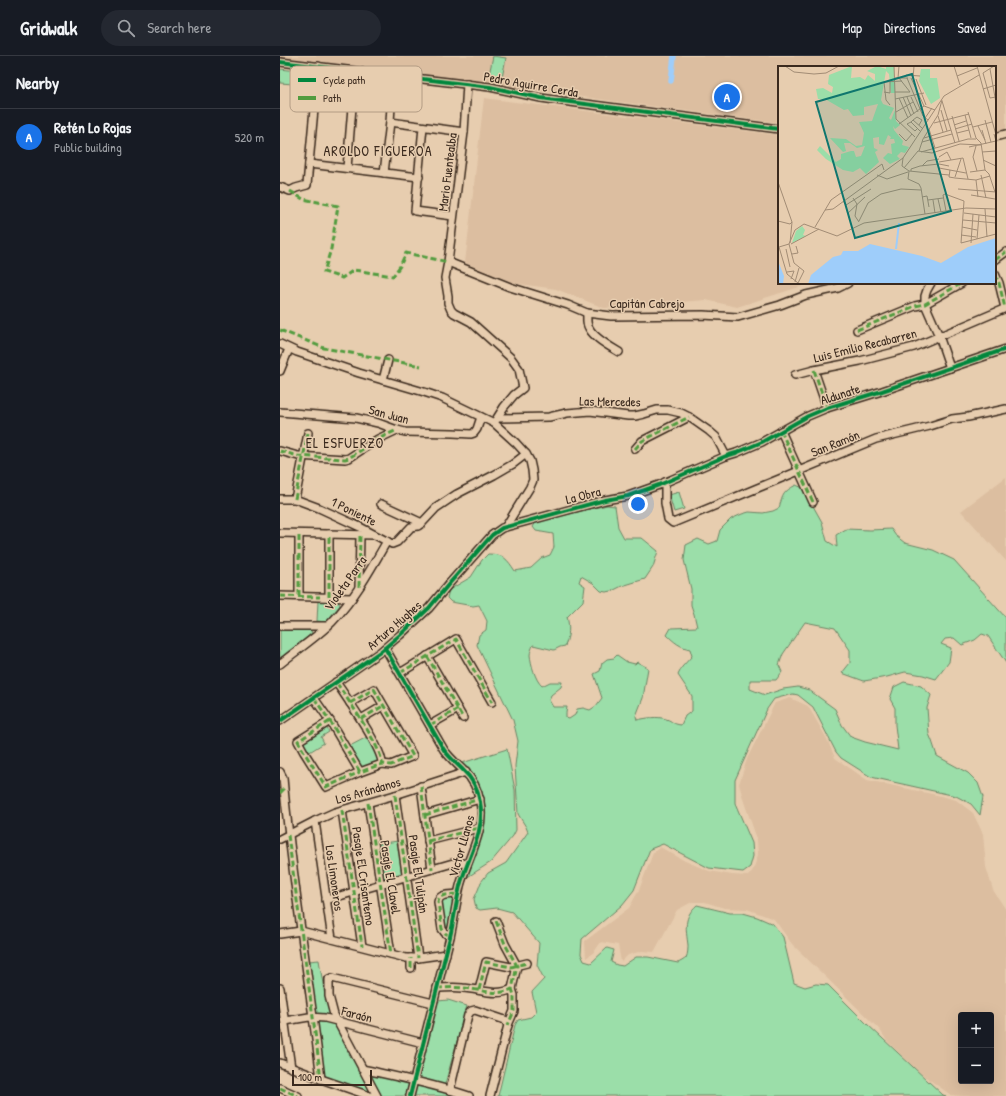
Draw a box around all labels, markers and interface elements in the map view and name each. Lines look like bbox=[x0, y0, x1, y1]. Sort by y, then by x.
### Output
search box bbox=[101, 10, 381, 46]
text: Gridwalk bbox=[20, 15, 77, 41]
icon: search bbox=[115, 17, 137, 39]
text: Search here bbox=[147, 17, 211, 38]
text: Map bbox=[842, 18, 862, 37]
text: Directions bbox=[884, 18, 935, 37]
text: Saved bbox=[957, 18, 986, 37]
legend bbox=[290, 66, 422, 112]
inset map bbox=[778, 66, 996, 284]
street label: Pedro Aguirre Cerda bbox=[482, 67, 580, 101]
text: Nearby bbox=[16, 71, 59, 94]
text: Cycle path bbox=[323, 73, 366, 87]
pin: A bbox=[714, 82, 740, 112]
text: Path bbox=[323, 91, 341, 105]
text: Retén Lo Rojas bbox=[54, 117, 131, 138]
text: A bbox=[26, 128, 32, 146]
text: 520 m bbox=[235, 128, 264, 146]
street label: Mario Fuentealba bbox=[433, 132, 461, 212]
text: Public building bbox=[54, 138, 122, 156]
district label: AROLDO FIGUEROA bbox=[324, 141, 432, 160]
street label: Capitán Cabrejo bbox=[609, 294, 685, 312]
street label: Luis Emilio Recabarren bbox=[812, 323, 919, 367]
street label: Aldunate bbox=[818, 379, 862, 409]
street label: Las Mercedes bbox=[579, 391, 641, 411]
street label: San Juan bbox=[367, 400, 411, 428]
street label: San Ramón bbox=[808, 425, 862, 461]
district label: EL ESFUERZO bbox=[306, 433, 384, 452]
street label: La Obra bbox=[564, 482, 602, 508]
street label: 1 Poniente bbox=[328, 492, 380, 530]
your location bbox=[628, 494, 648, 514]
street label: Violeta Parra bbox=[320, 552, 370, 614]
street label: Arturo Hughes bbox=[363, 596, 425, 654]
street label: Los Arándanos bbox=[333, 772, 403, 808]
street label: Victor LLanos bbox=[444, 813, 478, 879]
street label: Pasaje El Crisantemo bbox=[348, 825, 380, 927]
street label: Pasaje El Tulipán bbox=[405, 834, 433, 915]
street label: Pasaje El Clavel bbox=[376, 839, 406, 916]
street label: Los Limoneros bbox=[321, 844, 349, 912]
street label: Faraón bbox=[339, 1001, 374, 1027]
map controls bbox=[958, 1012, 994, 1084]
button: + bbox=[958, 1012, 994, 1048]
button: − bbox=[958, 1048, 994, 1084]
scale bar bbox=[292, 1068, 372, 1087]
text: 100 m bbox=[298, 1070, 322, 1084]

